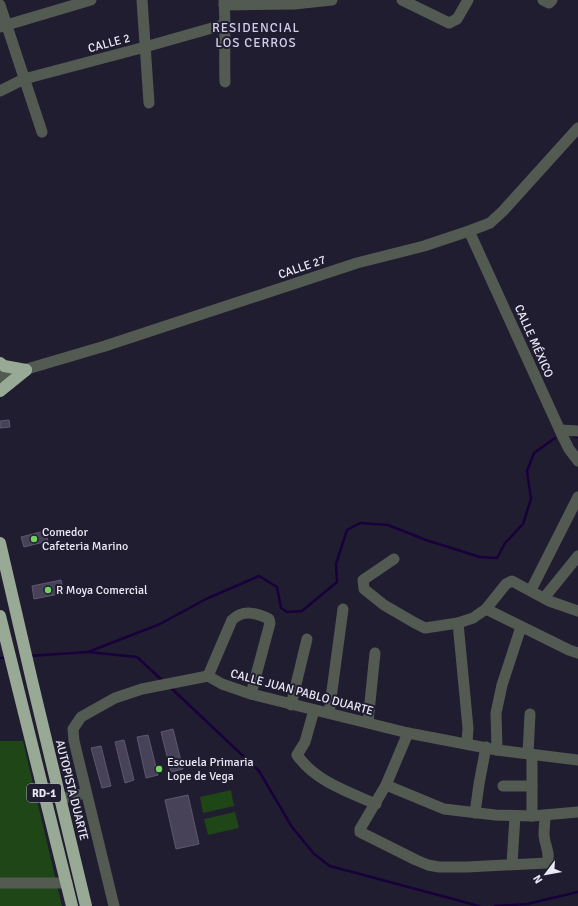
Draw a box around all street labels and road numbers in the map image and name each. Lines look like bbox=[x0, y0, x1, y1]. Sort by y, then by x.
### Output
street label: CALLE 2 bbox=[87, 31, 132, 56]
street label: CALLE 27 bbox=[276, 252, 328, 283]
street label: CALLE MÉXICO bbox=[511, 302, 556, 380]
street label: CALLE JUAN PABLO DUARTE bbox=[229, 666, 375, 719]
street label: AUTOPISTA DUARTE bbox=[52, 738, 91, 842]
road number: RD-1 bbox=[27, 784, 61, 802]

